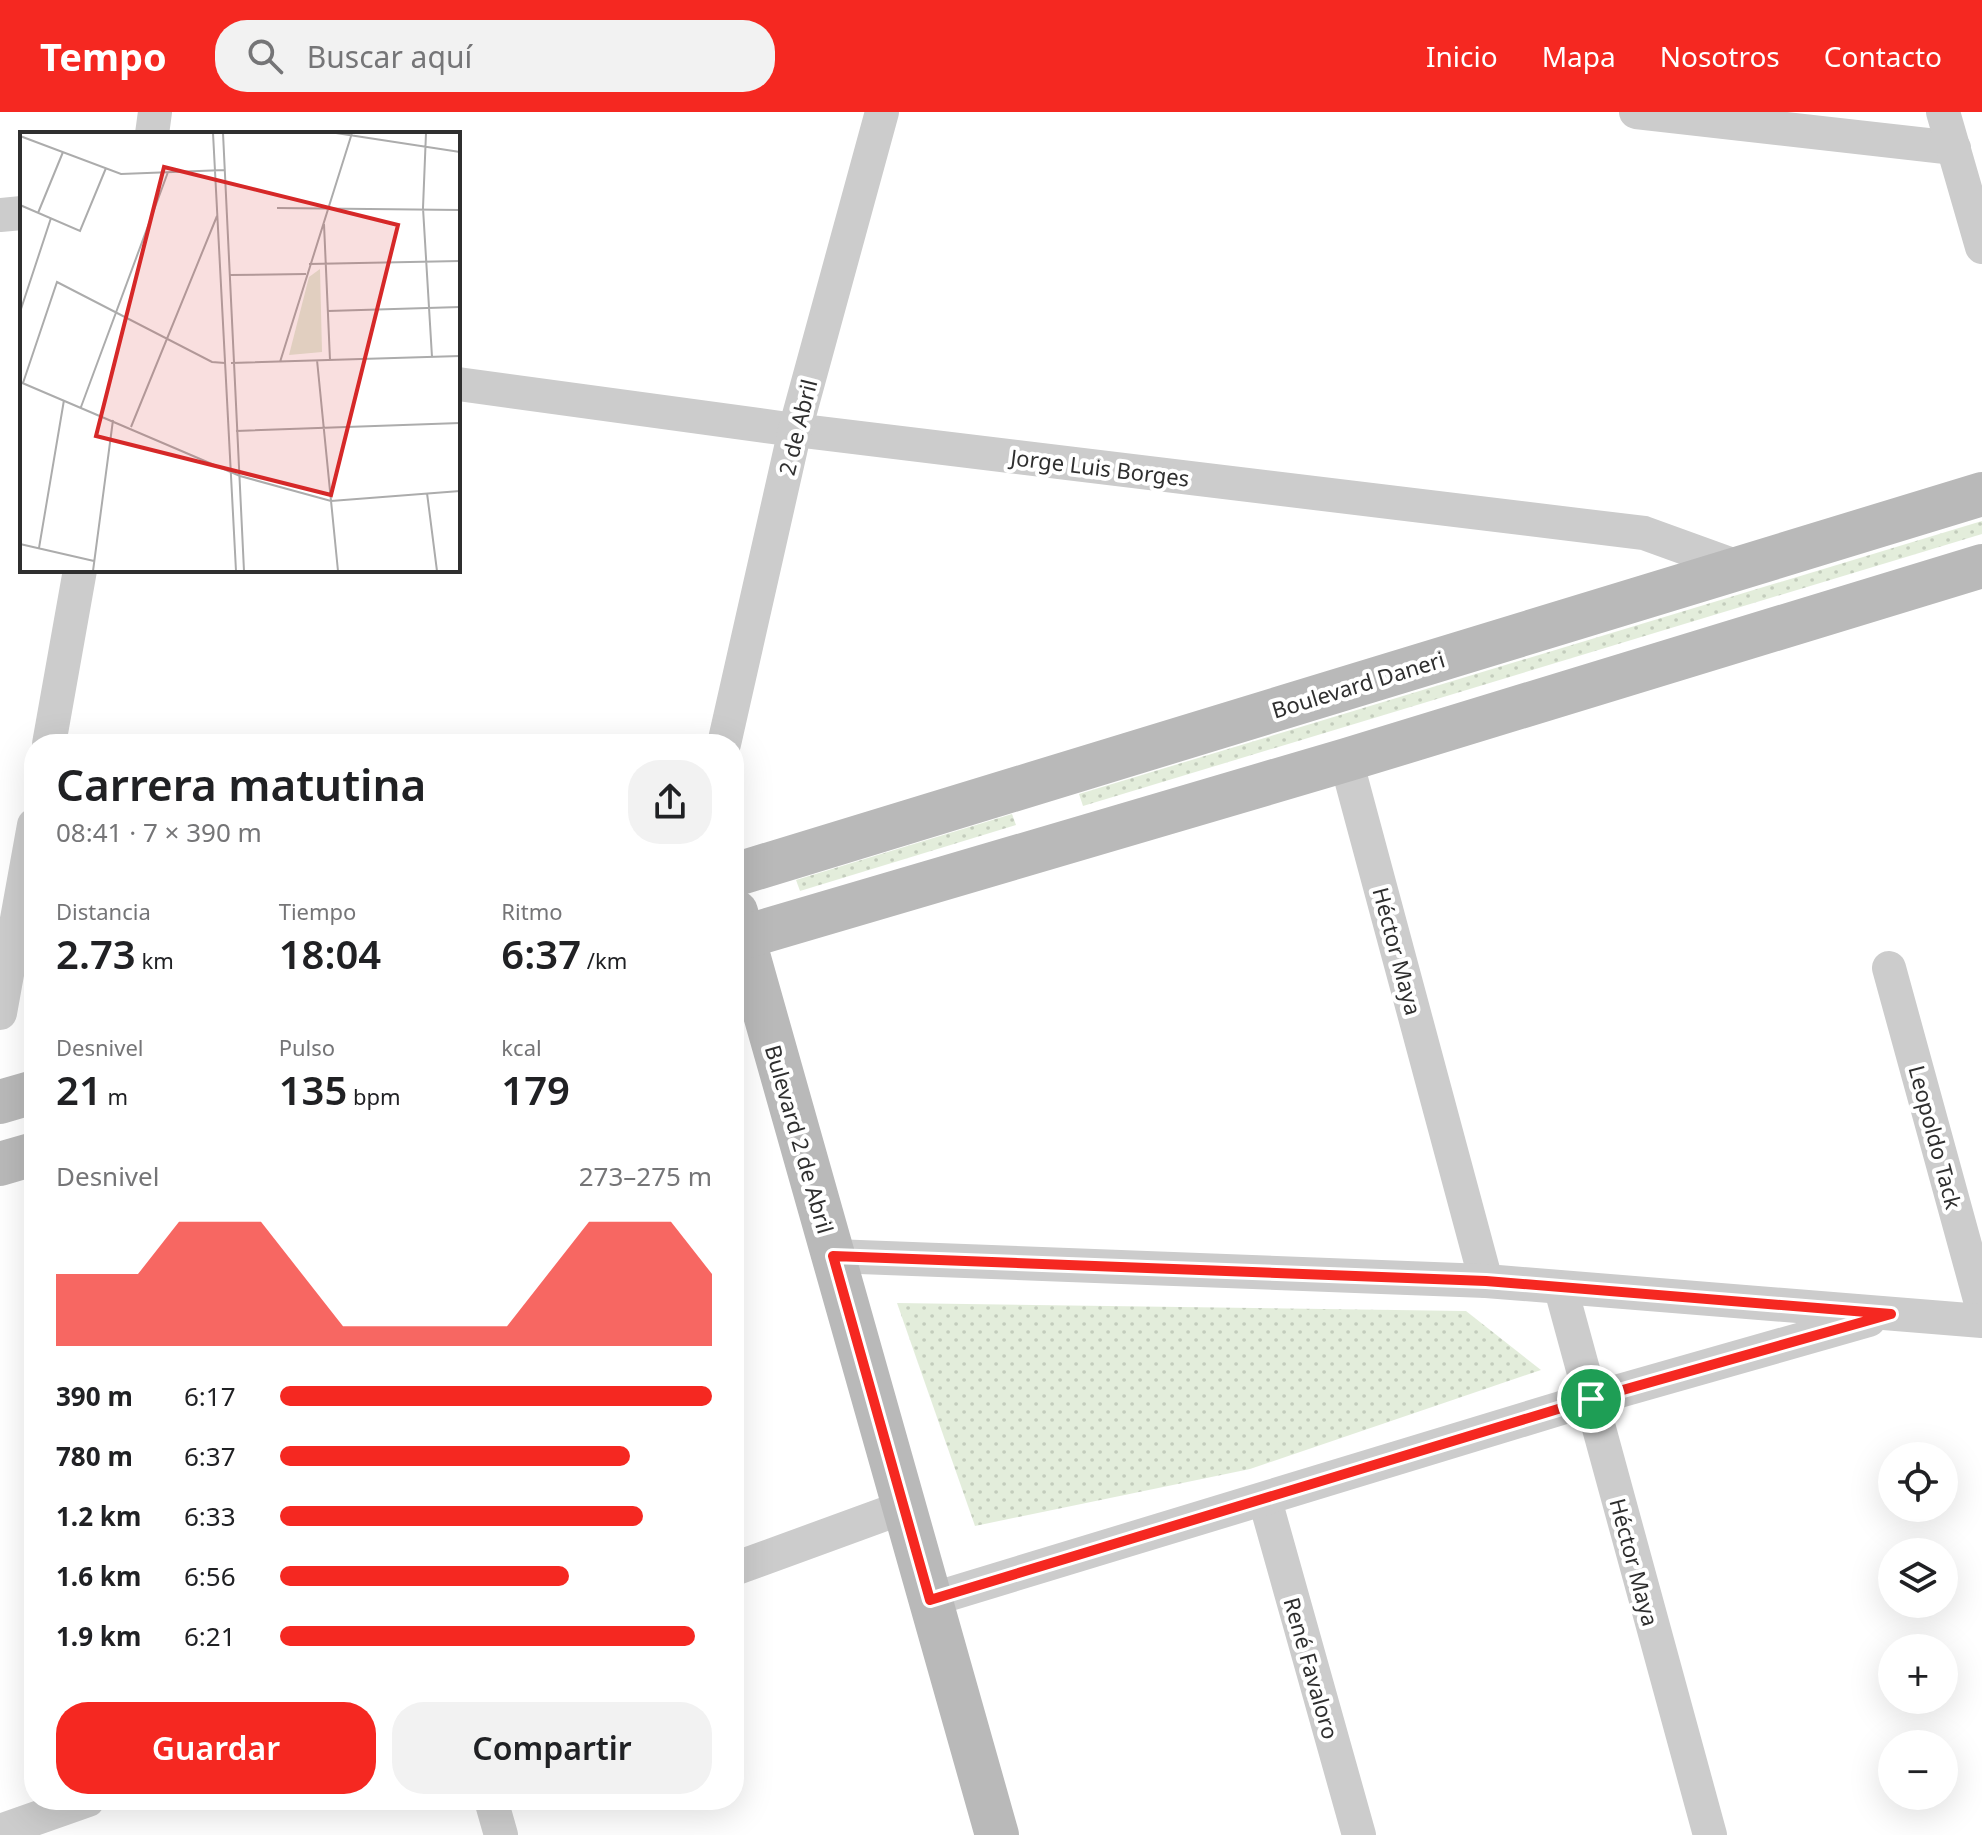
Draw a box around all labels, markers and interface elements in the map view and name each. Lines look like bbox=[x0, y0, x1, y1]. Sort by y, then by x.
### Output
search box bbox=[215, 20, 775, 92]
text: Tempo bbox=[40, 30, 167, 82]
icon: search bbox=[243, 34, 287, 78]
text: Buscar aquí bbox=[307, 36, 472, 77]
text: Inicio bbox=[1426, 37, 1498, 75]
text: Mapa bbox=[1542, 37, 1616, 75]
text: Nosotros bbox=[1660, 37, 1780, 75]
text: Contacto bbox=[1824, 37, 1942, 75]
inset map bbox=[20, 132, 460, 572]
street label: 2 de Abril bbox=[771, 376, 823, 478]
street label: Jorge Luis Borges bbox=[1007, 441, 1191, 493]
street label: Boulevard Daneri bbox=[1268, 643, 1448, 725]
text: Carrera matutina bbox=[56, 754, 426, 814]
button: share bbox=[628, 760, 712, 844]
text: 08:41 · 7 × 390 m bbox=[56, 814, 262, 850]
street label: Héctor Maya bbox=[1367, 884, 1429, 1018]
text: Distancia bbox=[56, 896, 151, 926]
text: Tiempo bbox=[279, 896, 356, 926]
text: Ritmo bbox=[501, 896, 563, 926]
text: 2.73 bbox=[56, 926, 136, 981]
text: 18:04 bbox=[279, 926, 381, 981]
text: 6:37 bbox=[501, 926, 581, 981]
text: km bbox=[136, 945, 174, 975]
text: /km bbox=[581, 945, 627, 975]
text: Desnivel bbox=[56, 1032, 144, 1062]
text: Pulso bbox=[279, 1032, 335, 1062]
text: kcal bbox=[501, 1032, 542, 1062]
street label: Bulevard 2 de Abril bbox=[759, 1041, 841, 1237]
text: 21 bbox=[56, 1062, 102, 1117]
text: 135 bbox=[279, 1062, 347, 1117]
text: 179 bbox=[501, 1062, 570, 1117]
street label: Leopoldo Tack bbox=[1902, 1062, 1970, 1212]
text: m bbox=[102, 1081, 128, 1111]
text: bpm bbox=[347, 1081, 401, 1111]
text: Desnivel bbox=[56, 1158, 159, 1194]
text: 273–275 m bbox=[579, 1158, 712, 1194]
pin bbox=[1557, 1365, 1625, 1433]
icon: arrive bbox=[1569, 1377, 1613, 1421]
text: 390 m bbox=[56, 1378, 133, 1414]
text: 6:17 bbox=[184, 1378, 236, 1414]
text: 780 m bbox=[56, 1438, 133, 1474]
text: 6:37 bbox=[184, 1438, 236, 1474]
map controls bbox=[1878, 1442, 1958, 1810]
button: locate bbox=[1878, 1442, 1958, 1522]
street label: Héctor Maya bbox=[1604, 1495, 1666, 1629]
text: 1.2 km bbox=[56, 1498, 141, 1534]
text: 6:33 bbox=[184, 1498, 236, 1534]
button: layers bbox=[1878, 1538, 1958, 1618]
text: 1.6 km bbox=[56, 1558, 141, 1594]
text: 6:56 bbox=[184, 1558, 236, 1594]
street label: René Favaloro bbox=[1277, 1594, 1347, 1742]
text: 1.9 km bbox=[56, 1618, 141, 1654]
text: 6:21 bbox=[184, 1618, 236, 1654]
button: + bbox=[1878, 1634, 1958, 1714]
button: Guardar bbox=[56, 1702, 376, 1794]
button: Compartir bbox=[392, 1702, 712, 1794]
button: − bbox=[1878, 1730, 1958, 1810]

